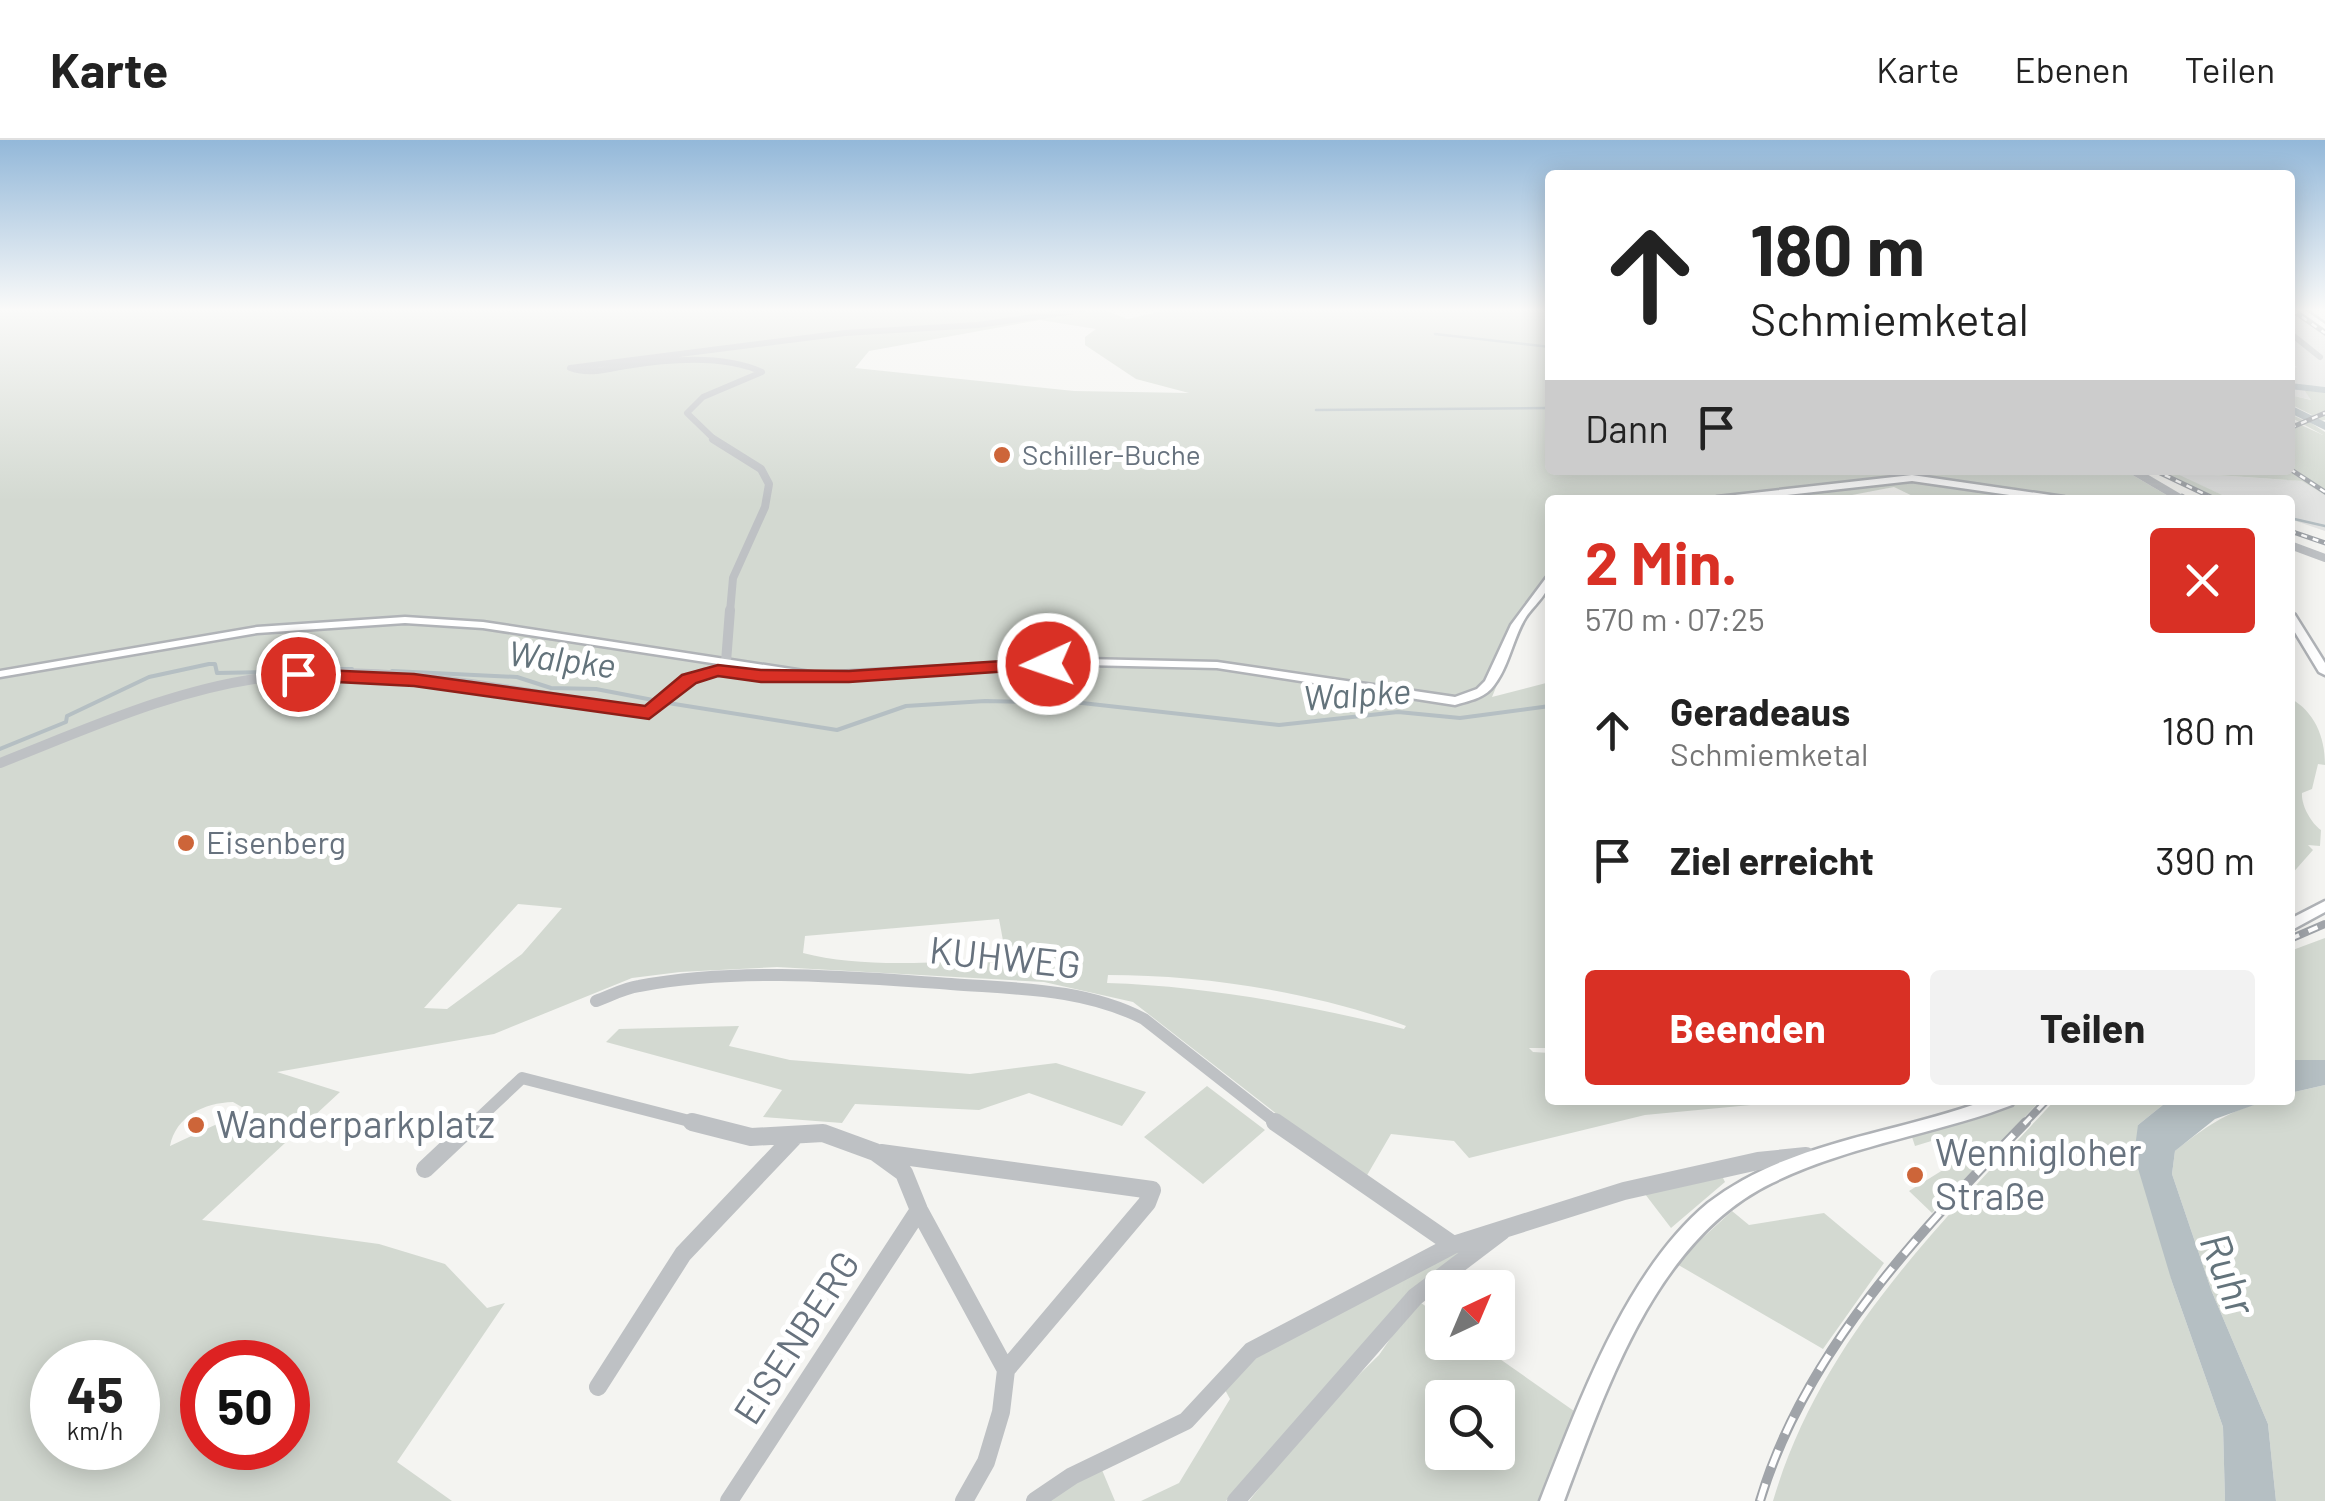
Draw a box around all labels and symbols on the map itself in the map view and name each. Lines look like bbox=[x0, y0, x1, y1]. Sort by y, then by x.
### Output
place label: Schiller-Buche bbox=[1022, 437, 1201, 471]
marker: Schiller-Buche bbox=[991, 444, 1013, 466]
position arrow bbox=[996, 612, 1100, 716]
water label: Walpke bbox=[506, 631, 618, 685]
pin bbox=[256, 632, 341, 717]
water label: Walpke bbox=[1302, 668, 1412, 718]
place label: Eisenberg bbox=[206, 822, 346, 860]
marker: Eisenberg bbox=[175, 832, 197, 854]
street label: KUHWEG bbox=[927, 925, 1083, 987]
place label: Wanderparkplatz bbox=[216, 1100, 495, 1146]
marker: Wanderparkplatz bbox=[185, 1114, 207, 1136]
place label: Wennigloher Straße bbox=[1935, 1128, 2142, 1218]
marker: Wennigloher Straße bbox=[1904, 1164, 1926, 1186]
water label: Ruhr bbox=[2192, 1225, 2269, 1322]
street label: EISENBERG bbox=[723, 1242, 868, 1432]
north arrow bbox=[1425, 1270, 1515, 1360]
speed limit sign: 50 bbox=[180, 1340, 310, 1470]

